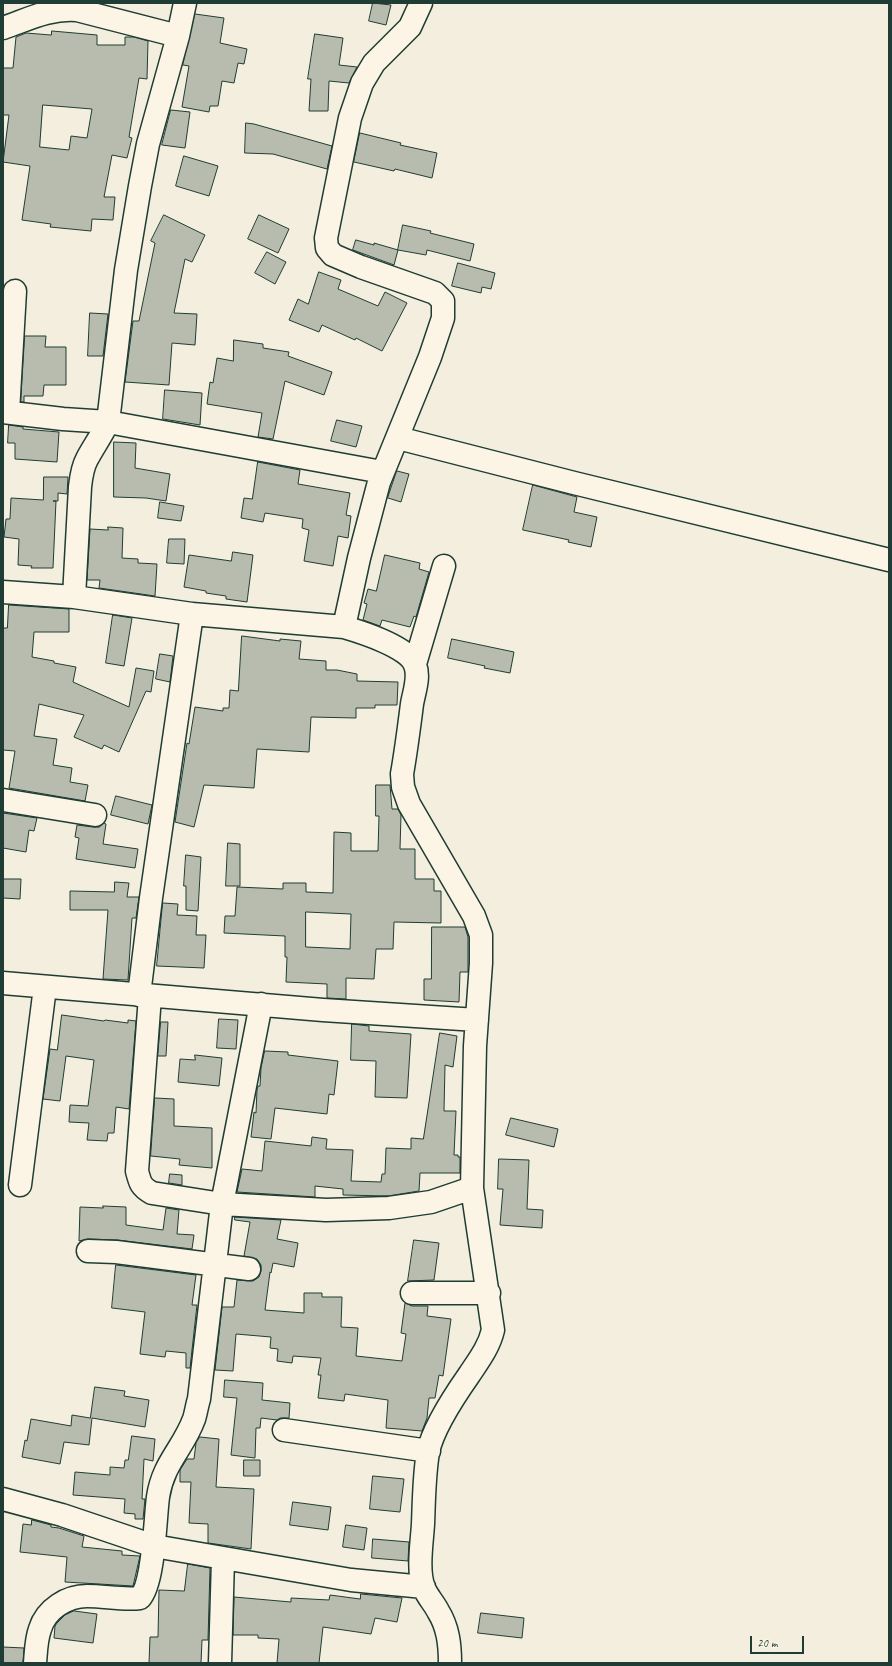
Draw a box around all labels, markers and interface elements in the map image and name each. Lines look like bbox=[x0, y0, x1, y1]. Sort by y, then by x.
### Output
scale bar bbox=[752, 1628, 806, 1654]
text: 20 m bbox=[757, 1635, 777, 1651]

